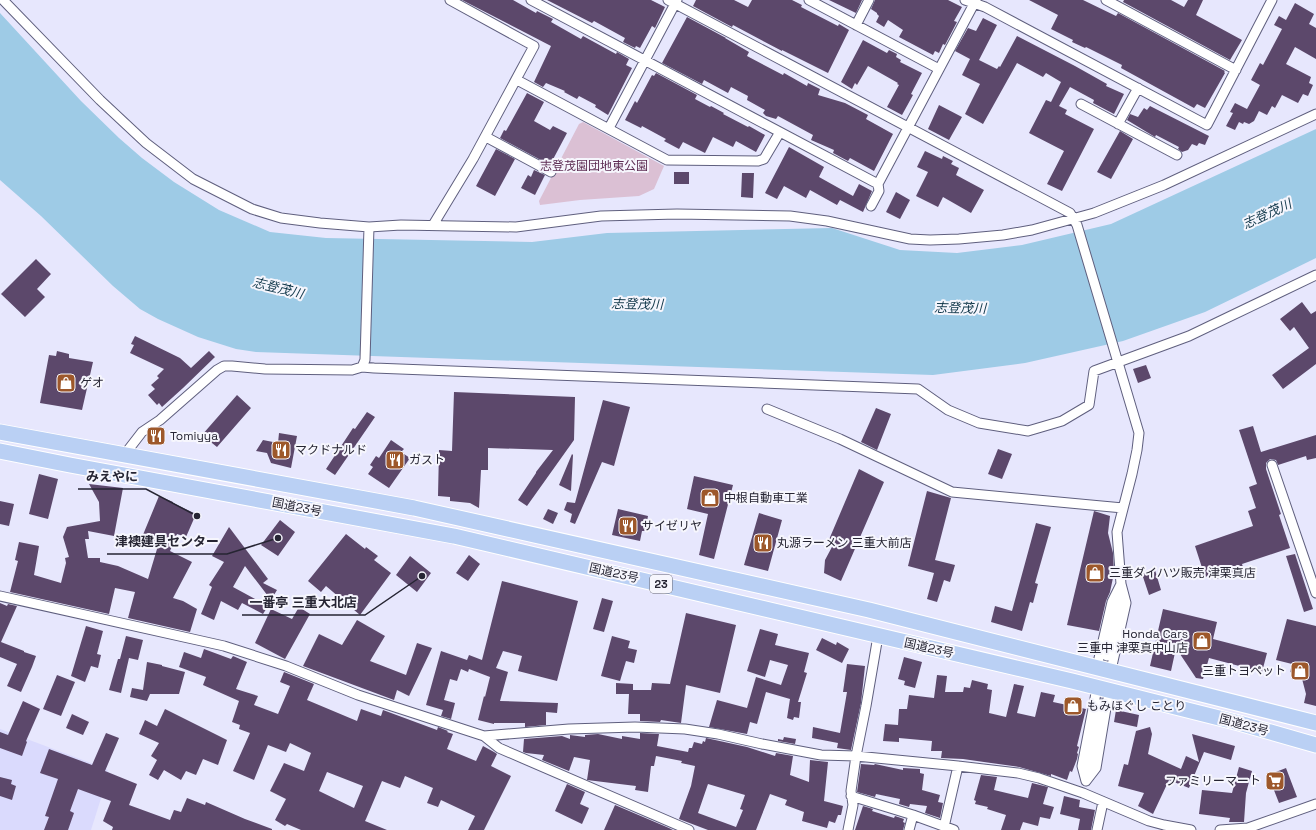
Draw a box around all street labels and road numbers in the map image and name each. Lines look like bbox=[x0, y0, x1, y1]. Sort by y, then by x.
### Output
street label: 国道23号 bbox=[271, 494, 323, 520]
street label: 国道23号 bbox=[588, 560, 640, 586]
road number: 23 bbox=[650, 575, 672, 593]
street label: 国道23号 bbox=[903, 635, 955, 661]
street label: 国道23号 bbox=[1218, 711, 1270, 739]

